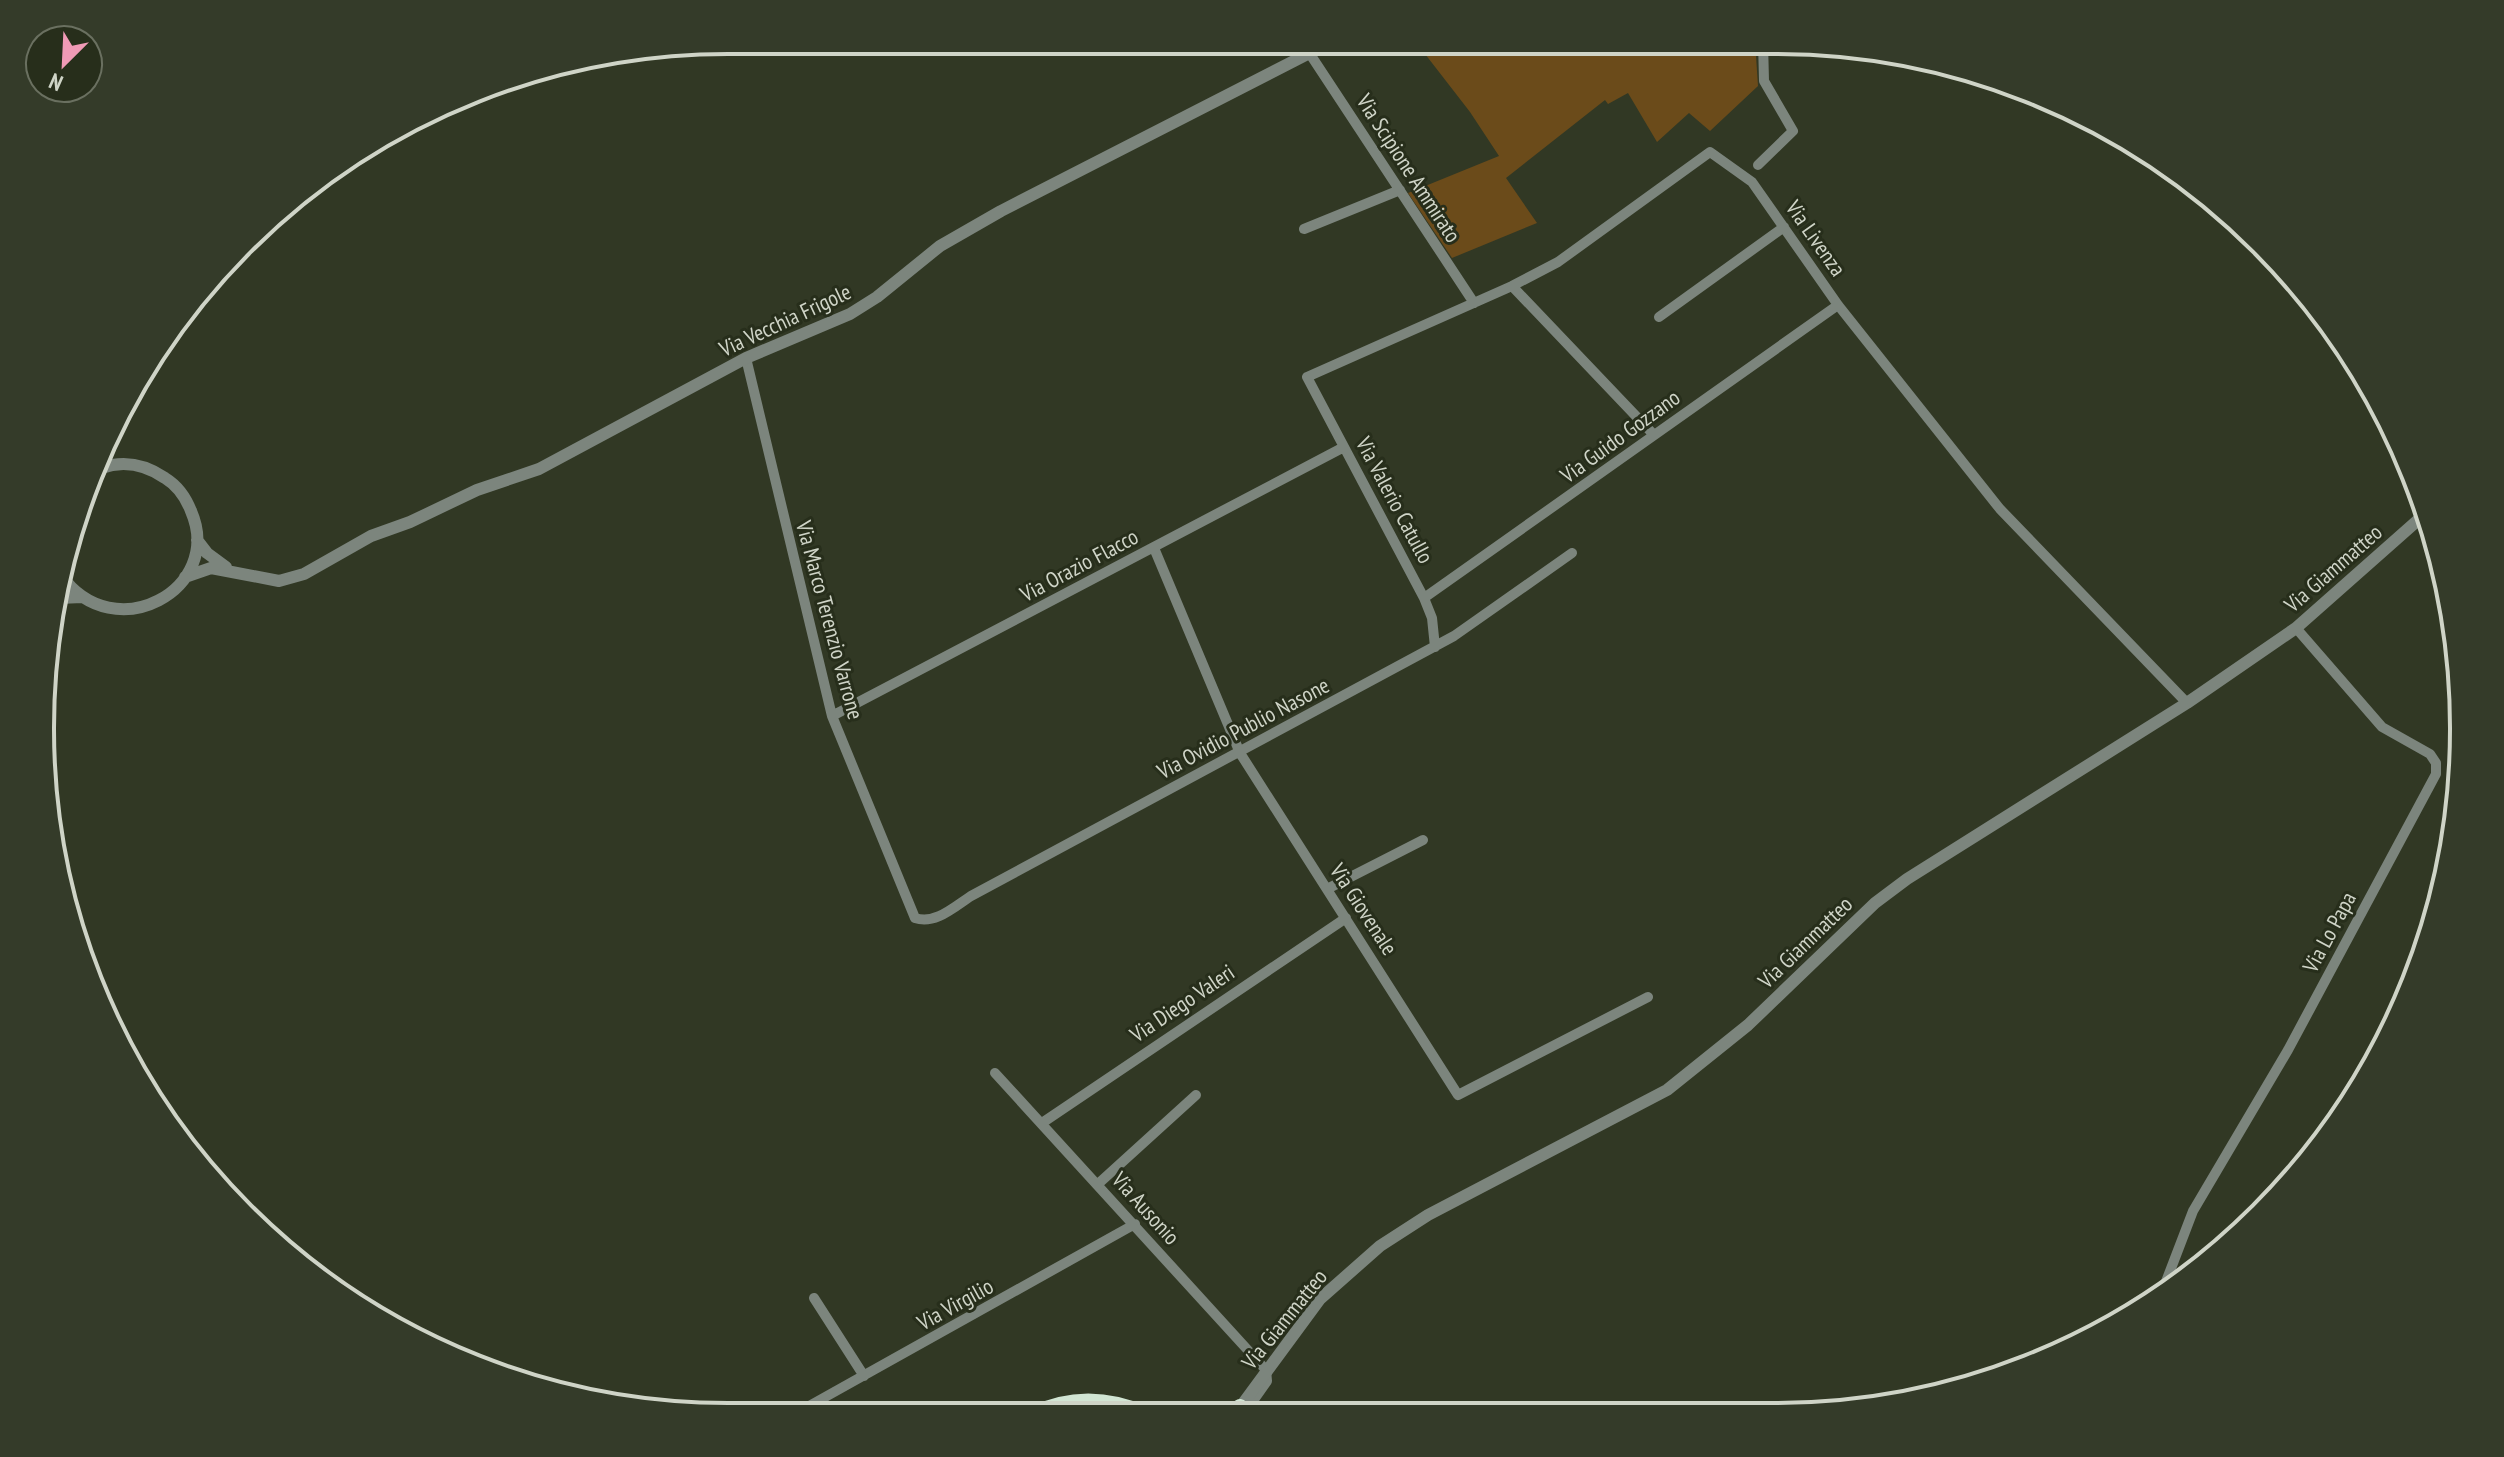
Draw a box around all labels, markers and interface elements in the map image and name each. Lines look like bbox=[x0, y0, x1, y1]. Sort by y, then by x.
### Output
north arrow bbox=[24, 24, 104, 104]
text: N bbox=[45, 67, 67, 97]
street label: Via Scipione Ammirato bbox=[1350, 88, 1467, 247]
street label: Via Livenza bbox=[1779, 194, 1852, 281]
street label: Via Vecchia Frigole bbox=[714, 277, 855, 363]
street label: Via Guido Gozzano bbox=[1554, 383, 1685, 489]
street label: Via Valerio Catullo bbox=[1350, 431, 1440, 568]
street label: Via Marco Terenzio Varrone bbox=[790, 517, 870, 722]
street label: Via Giammatteo bbox=[2278, 518, 2388, 619]
street label: Via Orazio Flacco bbox=[1014, 522, 1143, 608]
street label: Via Ovidio Publio Nasone bbox=[1151, 671, 1334, 786]
street label: Via Giovenale bbox=[1323, 857, 1404, 960]
street label: Via Lo Papa bbox=[2296, 887, 2362, 978]
street label: Via Giammatteo bbox=[1751, 890, 1858, 995]
street label: Via Diego Valeri bbox=[1124, 958, 1240, 1049]
street label: Via Ausonio bbox=[1105, 1165, 1186, 1250]
street label: Via Giammatteo bbox=[1235, 1263, 1333, 1375]
street label: Via Virgilio bbox=[911, 1272, 998, 1337]

